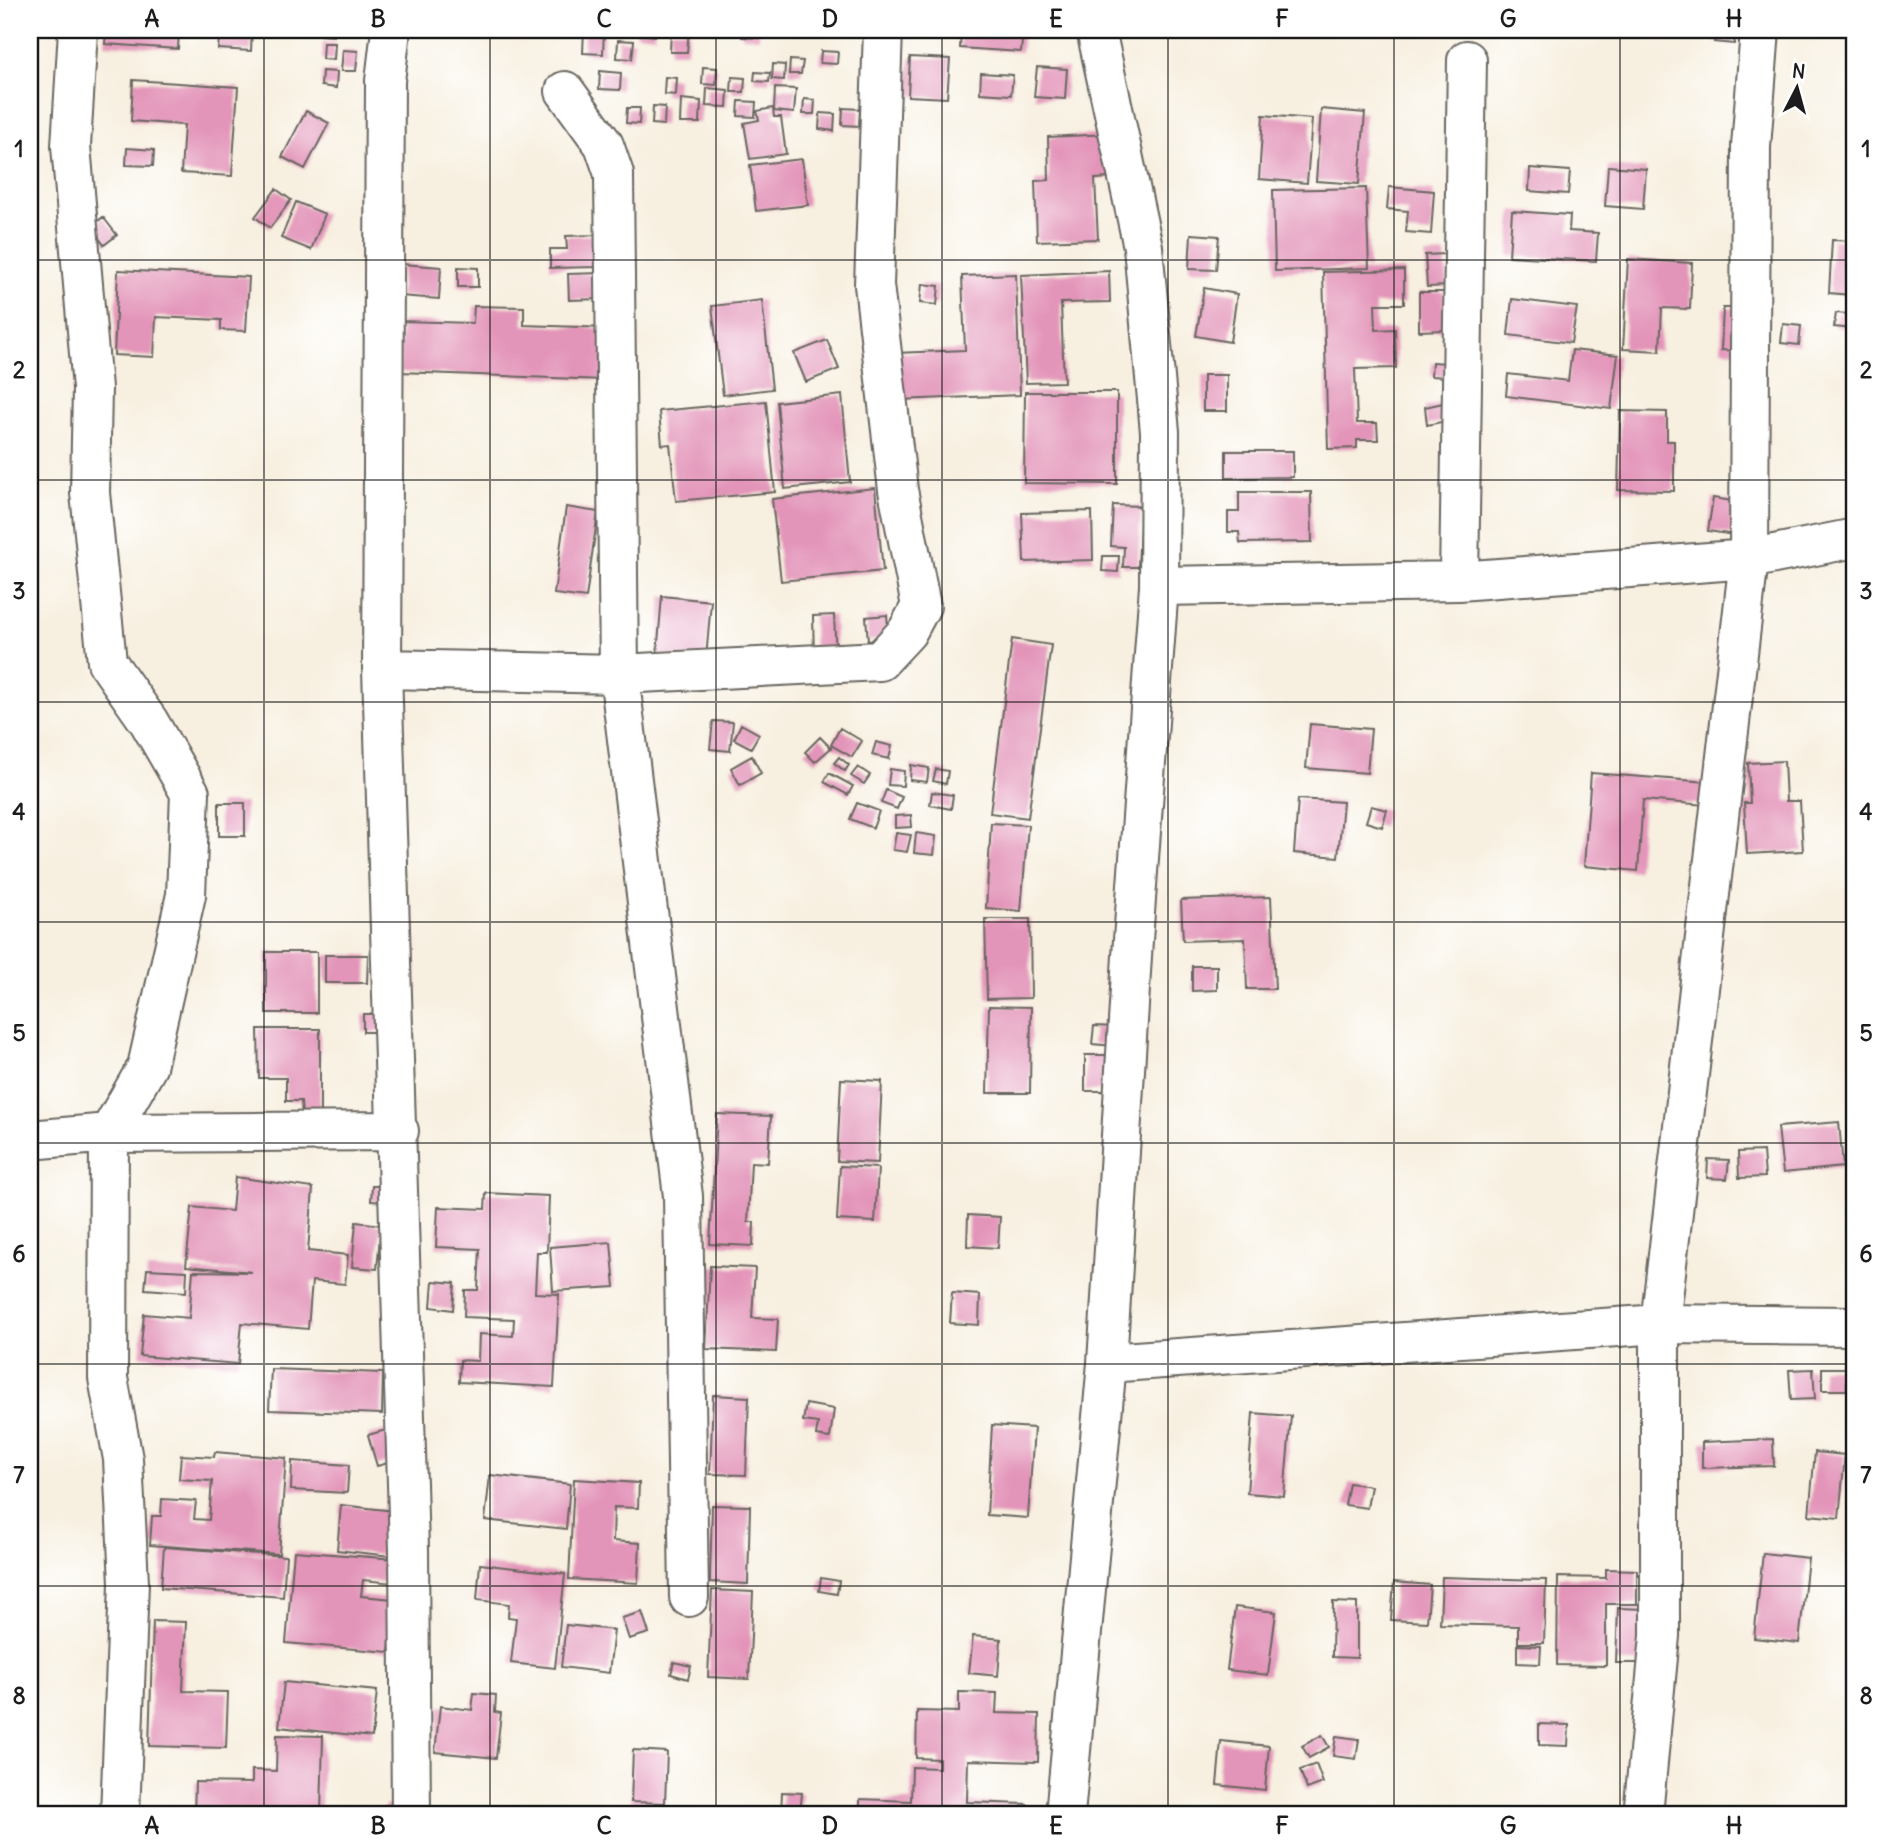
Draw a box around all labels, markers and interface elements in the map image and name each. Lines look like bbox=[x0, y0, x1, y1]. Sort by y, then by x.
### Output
text: A bbox=[145, 4, 160, 33]
text: B bbox=[370, 4, 386, 33]
text: C bbox=[596, 4, 612, 33]
text: D bbox=[822, 4, 838, 33]
text: E bbox=[1049, 4, 1063, 33]
text: F bbox=[1275, 4, 1289, 33]
text: G bbox=[1500, 4, 1516, 33]
text: H bbox=[1726, 4, 1742, 33]
north arrow bbox=[1762, 52, 1832, 122]
text: N bbox=[1791, 58, 1807, 84]
text: 1 bbox=[14, 134, 24, 163]
text: 1 bbox=[1861, 134, 1871, 163]
text: 2 bbox=[13, 355, 26, 384]
text: 2 bbox=[1860, 355, 1873, 384]
text: 3 bbox=[12, 576, 26, 605]
text: 3 bbox=[1859, 576, 1873, 605]
text: 4 bbox=[12, 797, 26, 826]
text: 4 bbox=[1859, 797, 1873, 826]
text: 5 bbox=[12, 1018, 26, 1047]
text: 5 bbox=[1859, 1018, 1873, 1047]
text: 6 bbox=[12, 1239, 26, 1268]
text: 6 bbox=[1859, 1239, 1873, 1268]
text: 7 bbox=[13, 1460, 25, 1489]
text: 7 bbox=[1860, 1460, 1872, 1489]
text: 8 bbox=[12, 1681, 26, 1710]
text: 8 bbox=[1859, 1681, 1873, 1710]
text: A bbox=[145, 1811, 160, 1840]
text: B bbox=[370, 1811, 386, 1840]
text: C bbox=[596, 1811, 612, 1840]
text: D bbox=[822, 1811, 838, 1840]
text: E bbox=[1049, 1811, 1063, 1840]
text: F bbox=[1275, 1811, 1289, 1840]
text: G bbox=[1500, 1811, 1516, 1840]
text: H bbox=[1726, 1811, 1742, 1840]

